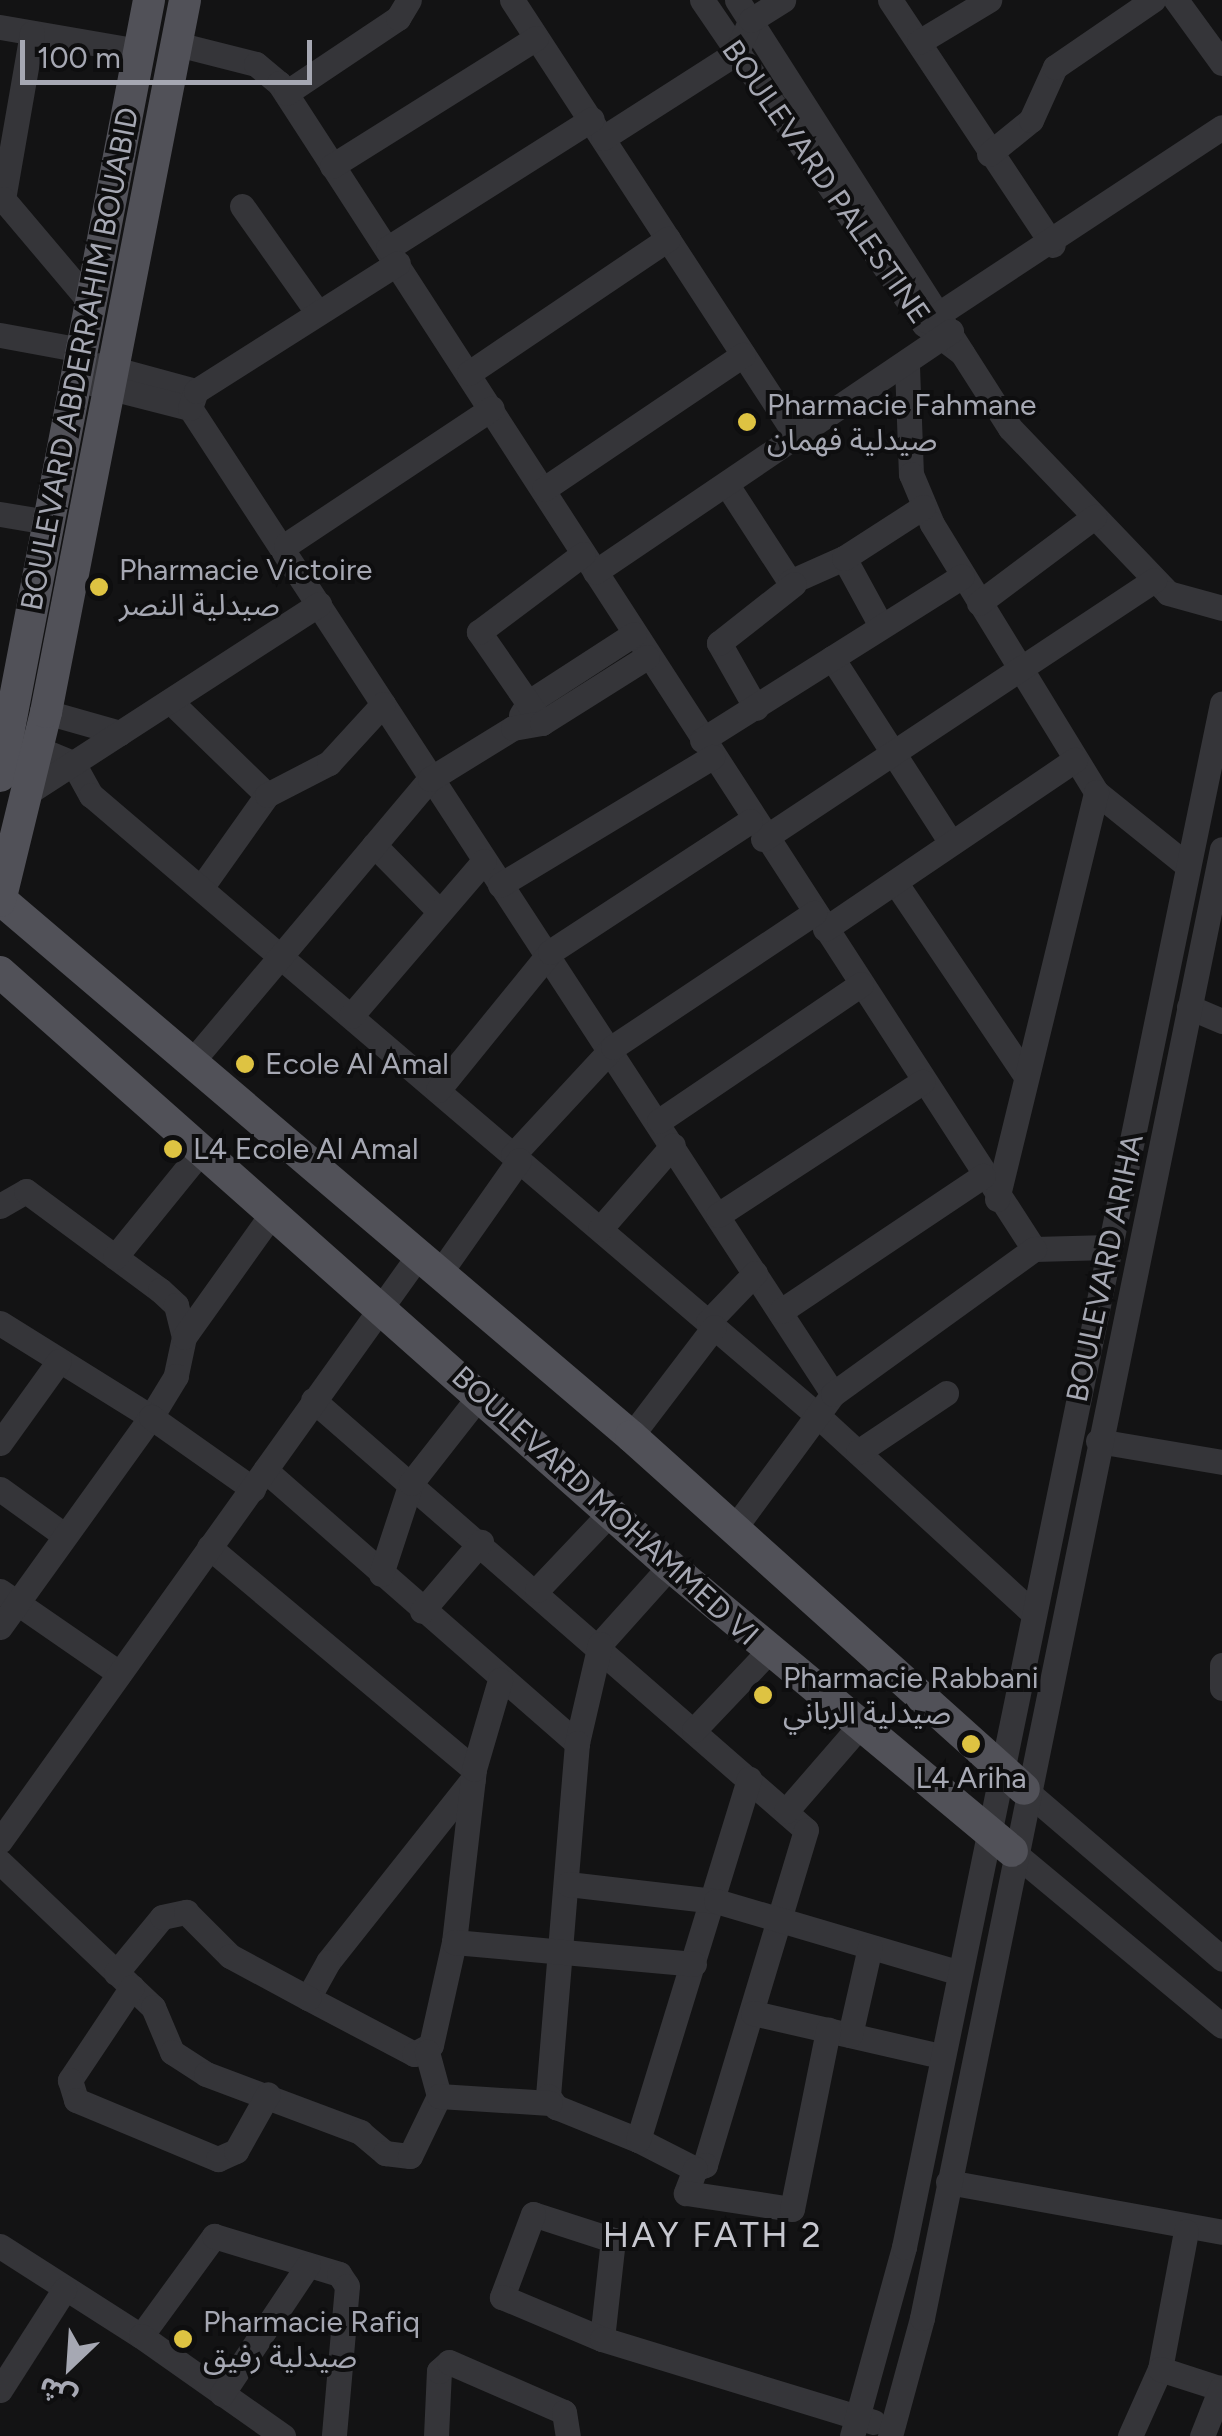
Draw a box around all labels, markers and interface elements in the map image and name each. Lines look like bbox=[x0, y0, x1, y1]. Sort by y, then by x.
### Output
scale bar bbox=[25, 20, 318, 82]
street label: BOULEVARD PALESTINE bbox=[714, 33, 938, 331]
text: 100 m bbox=[37, 39, 121, 76]
street label: BOULEVARD ABDERRAHIM BOUABID bbox=[14, 105, 146, 613]
place label: Pharmacie Fahmane صيدلية فهمان bbox=[767, 387, 1036, 458]
marker: Pharmacie Fahmane صيدلية فهمان bbox=[736, 411, 758, 433]
place label: Pharmacie Victoire صيدلية النصر bbox=[119, 552, 372, 622]
marker: Pharmacie Victoire صيدلية النصر bbox=[88, 576, 110, 598]
place label: Ecole Al Amal bbox=[265, 1046, 449, 1082]
marker: Ecole Al Amal bbox=[234, 1053, 256, 1075]
place label: L4 Ecole Al Amal bbox=[193, 1131, 418, 1167]
street label: BOULEVARD ARIHA bbox=[1059, 1131, 1151, 1405]
marker: L4 Ecole Al Amal bbox=[162, 1138, 184, 1160]
street label: BOULEVARD MOHAMMED VI bbox=[444, 1359, 766, 1653]
place label: Pharmacie Rabbani صيدلية الرباني bbox=[783, 1660, 1039, 1730]
marker: Pharmacie Rabbani صيدلية الرباني bbox=[752, 1684, 774, 1706]
marker: L4 Ariha bbox=[960, 1733, 982, 1755]
place label: L4 Ariha bbox=[915, 1760, 1027, 1796]
district label: HAY FATH 2 bbox=[603, 2214, 823, 2256]
place label: Pharmacie Rafiq صيدلية رفيق bbox=[203, 2304, 420, 2374]
north arrow bbox=[20, 2316, 120, 2416]
marker: Pharmacie Rafiq صيدلية رفيق bbox=[172, 2328, 194, 2350]
text: ش bbox=[33, 2370, 82, 2417]

